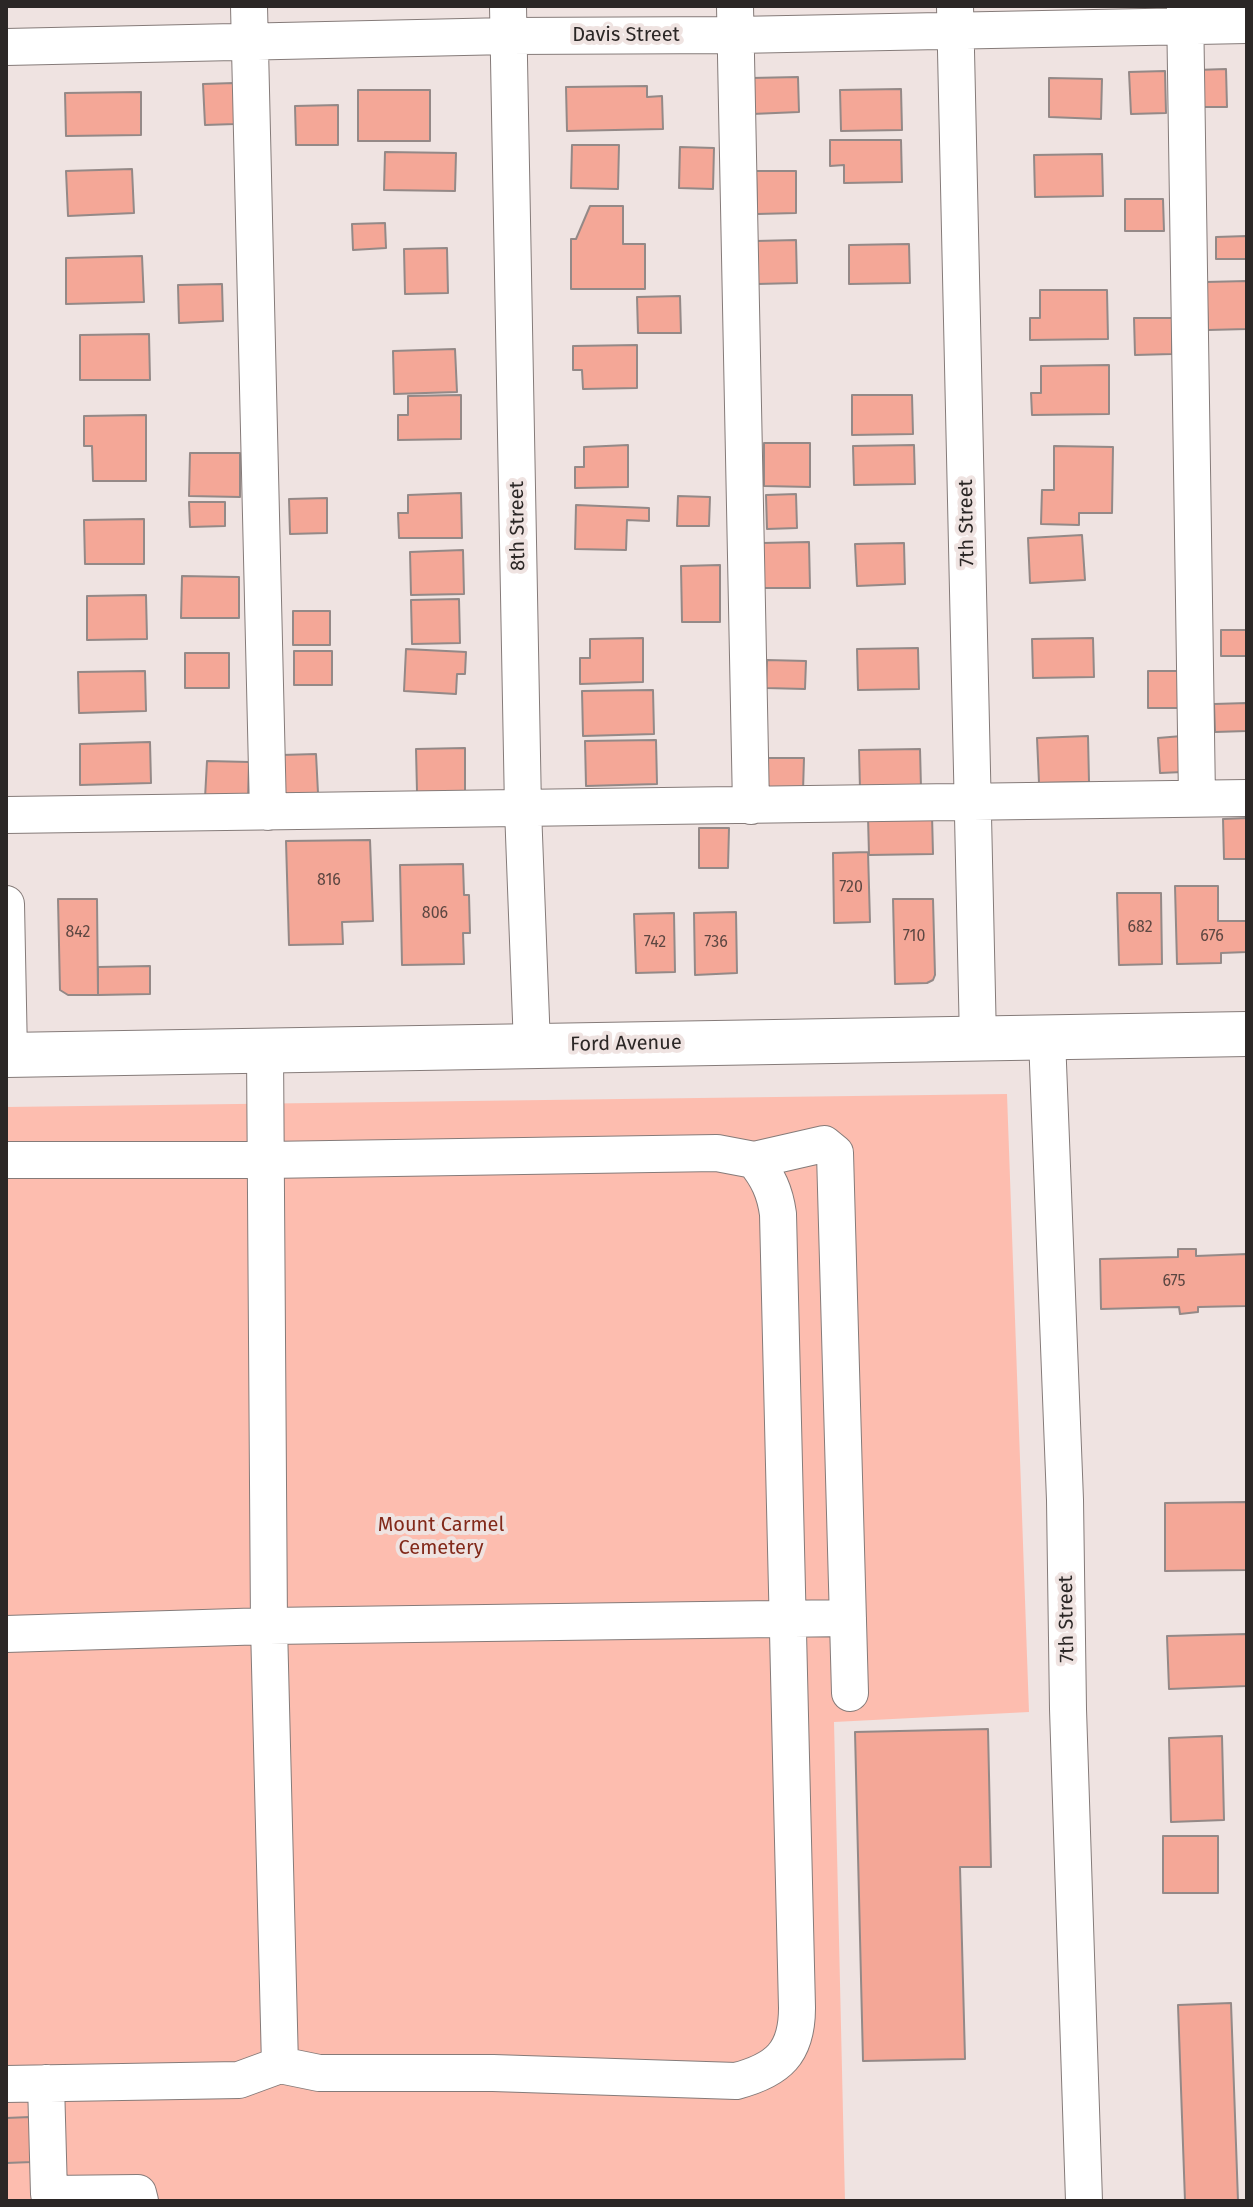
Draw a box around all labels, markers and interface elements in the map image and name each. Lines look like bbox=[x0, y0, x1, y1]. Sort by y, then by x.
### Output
street label: Davis Street bbox=[572, 23, 680, 47]
street label: 7th Street bbox=[954, 479, 980, 567]
street label: 8th Street bbox=[505, 481, 531, 571]
house number: 816 bbox=[317, 871, 341, 891]
house number: 720 bbox=[839, 878, 863, 898]
house number: 806 bbox=[422, 904, 448, 924]
house number: 682 bbox=[1127, 918, 1153, 938]
house number: 842 bbox=[66, 923, 90, 943]
house number: 710 bbox=[903, 927, 925, 947]
house number: 676 bbox=[1200, 927, 1224, 947]
house number: 742 bbox=[644, 933, 666, 953]
house number: 736 bbox=[704, 933, 728, 953]
street label: Ford Avenue bbox=[570, 1031, 682, 1057]
house number: 675 bbox=[1162, 1272, 1186, 1292]
park label: Mount Carmel Cemetery bbox=[378, 1513, 504, 1560]
street label: 7th Street bbox=[1054, 1575, 1080, 1663]

